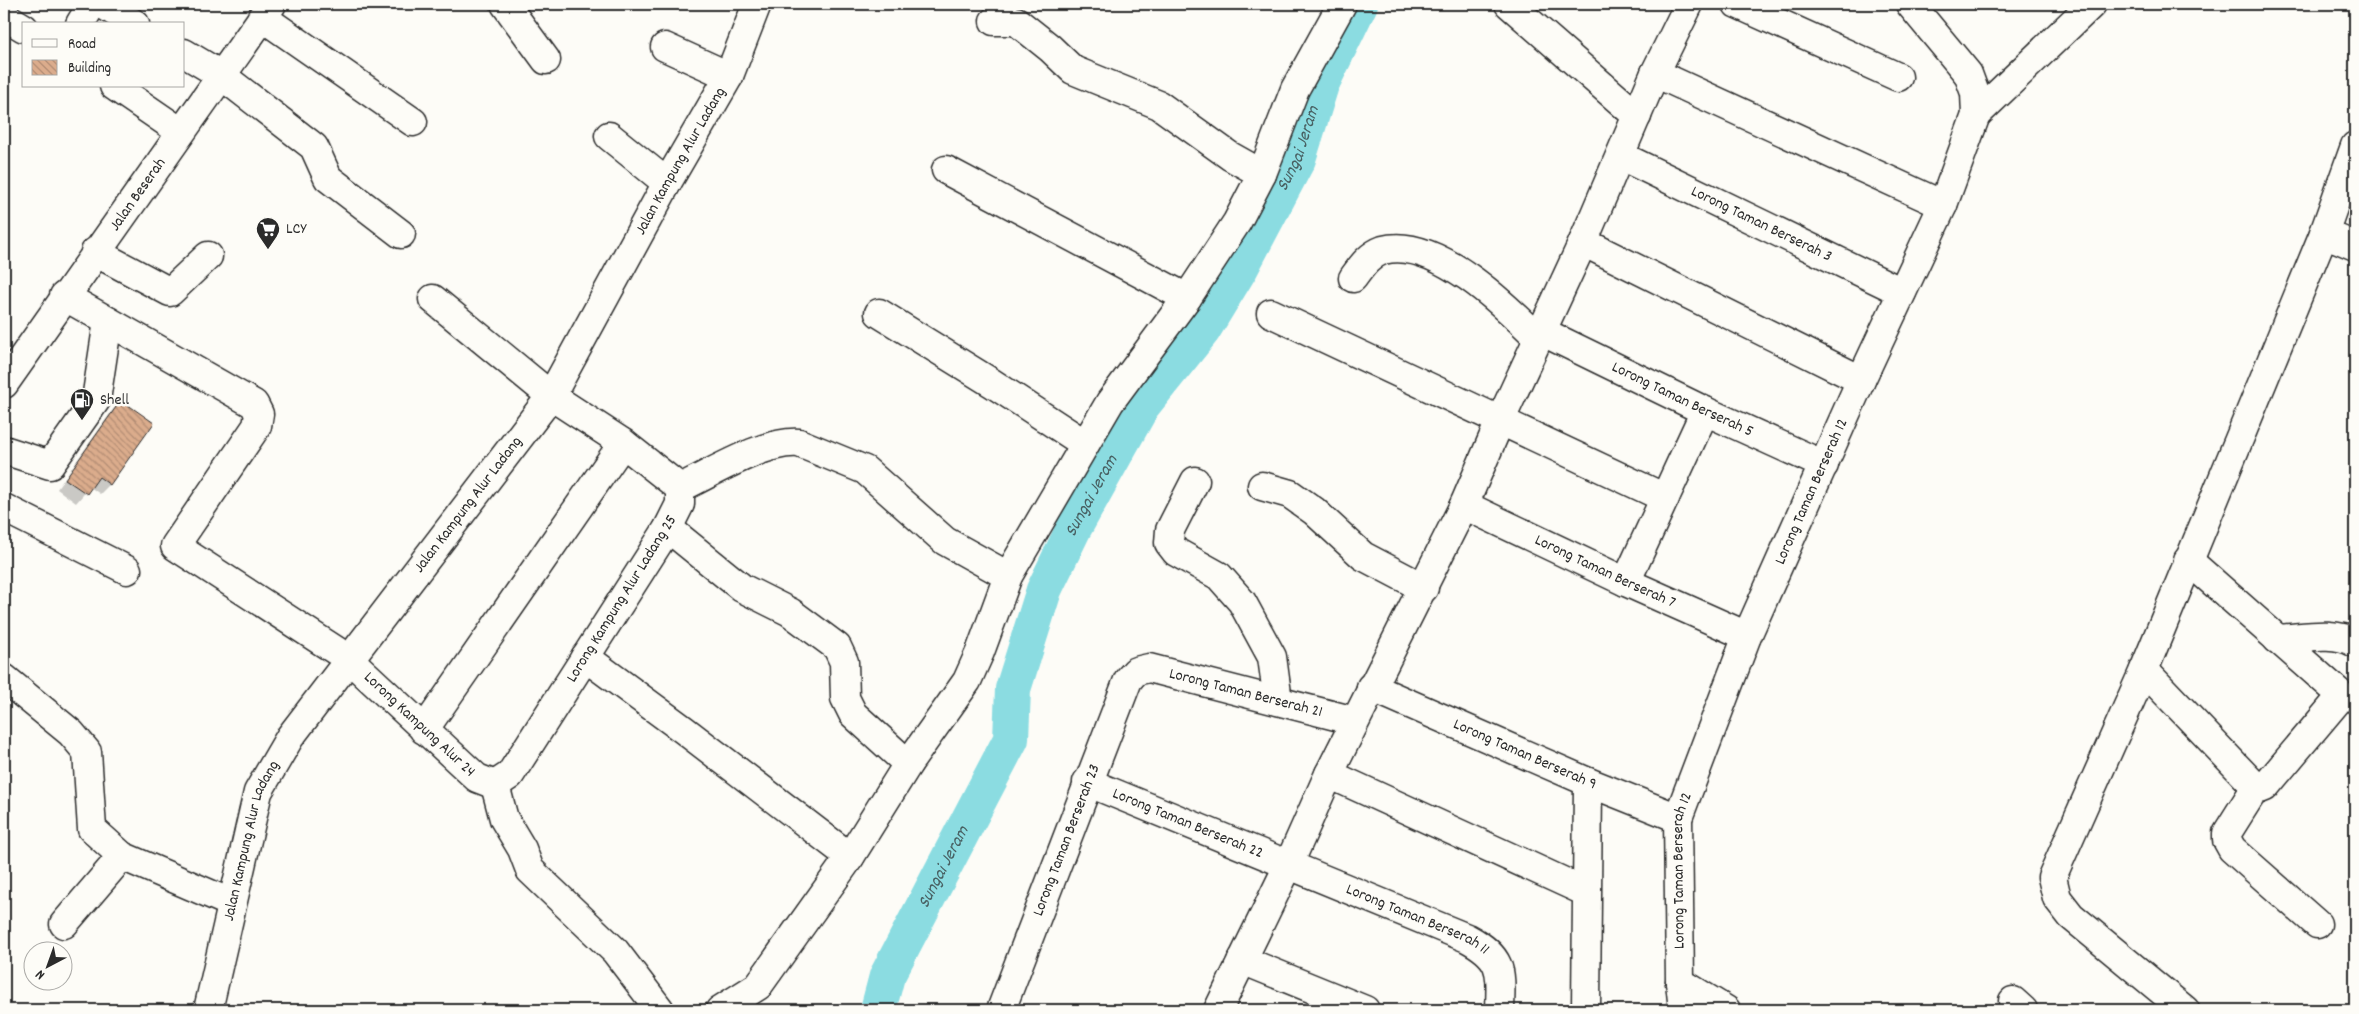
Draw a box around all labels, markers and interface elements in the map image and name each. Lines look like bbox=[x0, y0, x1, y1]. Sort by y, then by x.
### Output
legend bbox=[22, 22, 185, 88]
text: Road bbox=[68, 34, 96, 56]
text: Building bbox=[68, 58, 111, 80]
street label: Jalan Kampung Alur Ladang bbox=[629, 83, 732, 239]
water label: Sungai Jeram bbox=[1271, 102, 1326, 196]
street label: Jalan Beserah bbox=[104, 153, 172, 236]
street label: Lorong Taman Berserah 3 bbox=[1687, 180, 1836, 268]
supermarket icon: LCY bbox=[255, 216, 281, 250]
place label: LCY bbox=[286, 218, 307, 241]
street label: Lorong Taman Berserah 5 bbox=[1608, 356, 1757, 443]
fuel station icon: Shell bbox=[69, 387, 95, 421]
place label: Shell bbox=[100, 389, 129, 412]
street label: Lorong Taman Berserah 12 bbox=[1769, 415, 1854, 568]
street label: Jalan Kampung Alur Ladang bbox=[408, 431, 528, 578]
water label: Sungai Jeram bbox=[1059, 450, 1125, 541]
street label: Lorong Kampung Alur Ladang 25 bbox=[561, 511, 683, 687]
street label: Lorong Taman Berserah 7 bbox=[1531, 529, 1679, 614]
street label: Lorong Taman Berserah 21 bbox=[1167, 662, 1325, 724]
street label: Lorong Kampung Alur 24 bbox=[358, 666, 481, 783]
street label: Lorong Taman Berserah 9 bbox=[1450, 713, 1600, 796]
street label: Jalan Kampung Alur Ladang bbox=[217, 756, 285, 923]
street label: Lorong Taman Berserah 23 bbox=[1027, 761, 1106, 920]
street label: Lorong Taman Berserah 22 bbox=[1109, 782, 1267, 865]
street label: Lorong Taman Berserah 12 bbox=[1666, 789, 1698, 949]
water label: Sungai Jeram bbox=[912, 821, 976, 913]
street label: Lorong Taman Berserah 11 bbox=[1342, 878, 1495, 960]
north arrow bbox=[22, 942, 72, 992]
text: N bbox=[32, 964, 50, 984]

